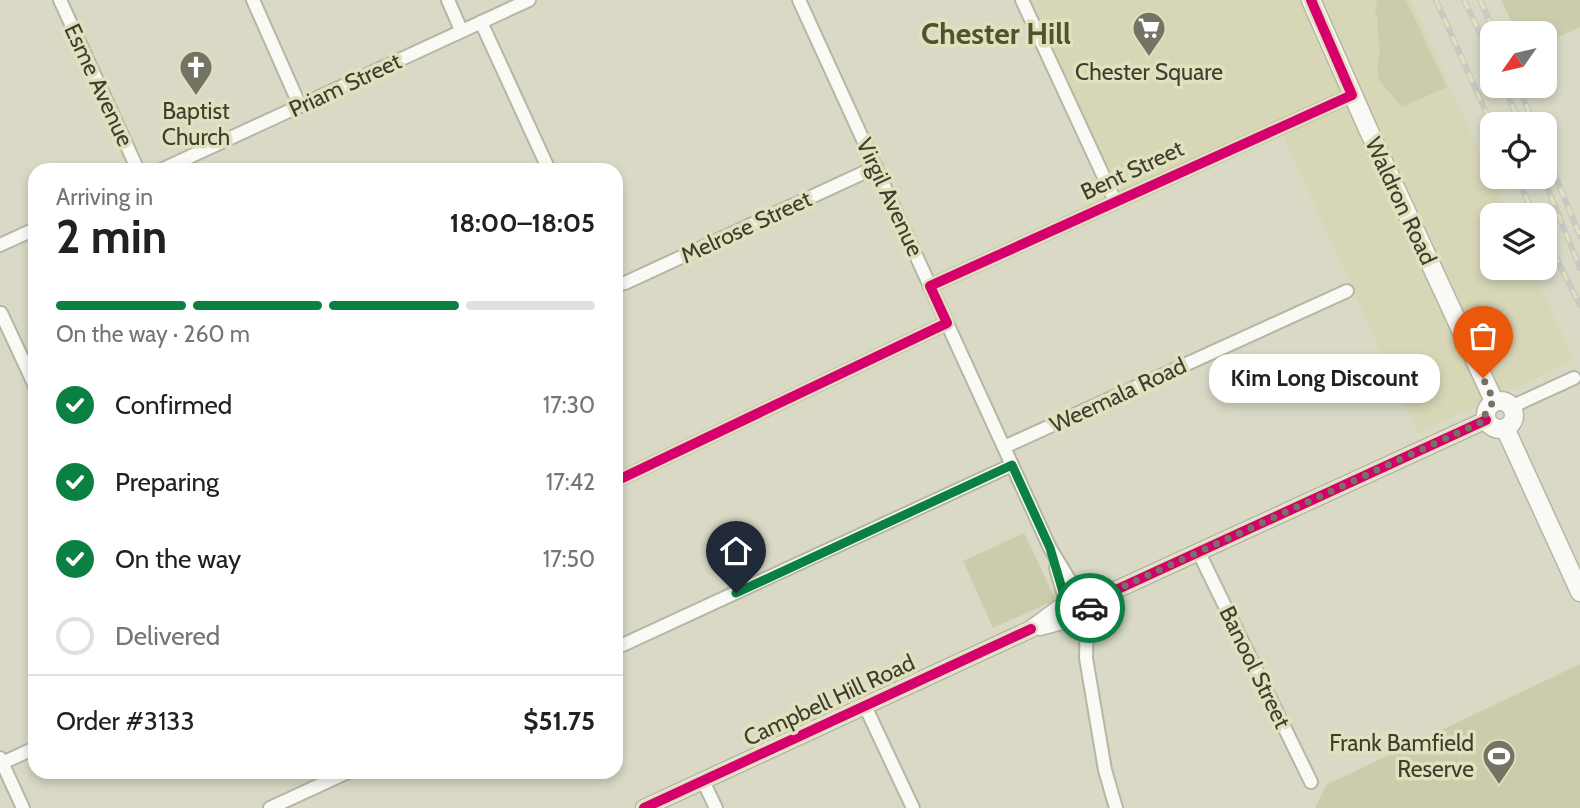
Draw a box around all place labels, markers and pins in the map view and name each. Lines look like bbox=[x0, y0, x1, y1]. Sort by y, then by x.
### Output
supermarket icon: Chester Square bbox=[1130, 9, 1168, 58]
church icon: Baptist Church bbox=[177, 48, 215, 97]
place label: Chester Square bbox=[1075, 58, 1223, 86]
place label: Baptist Church bbox=[162, 97, 230, 151]
pin bbox=[1453, 306, 1513, 378]
callout: Kim Long Discount bbox=[1210, 354, 1441, 402]
pin bbox=[706, 521, 766, 593]
place label: Frank Bamfield Reserve bbox=[1329, 729, 1474, 783]
sports icon: Frank Bamfield Reserve bbox=[1480, 737, 1518, 786]

